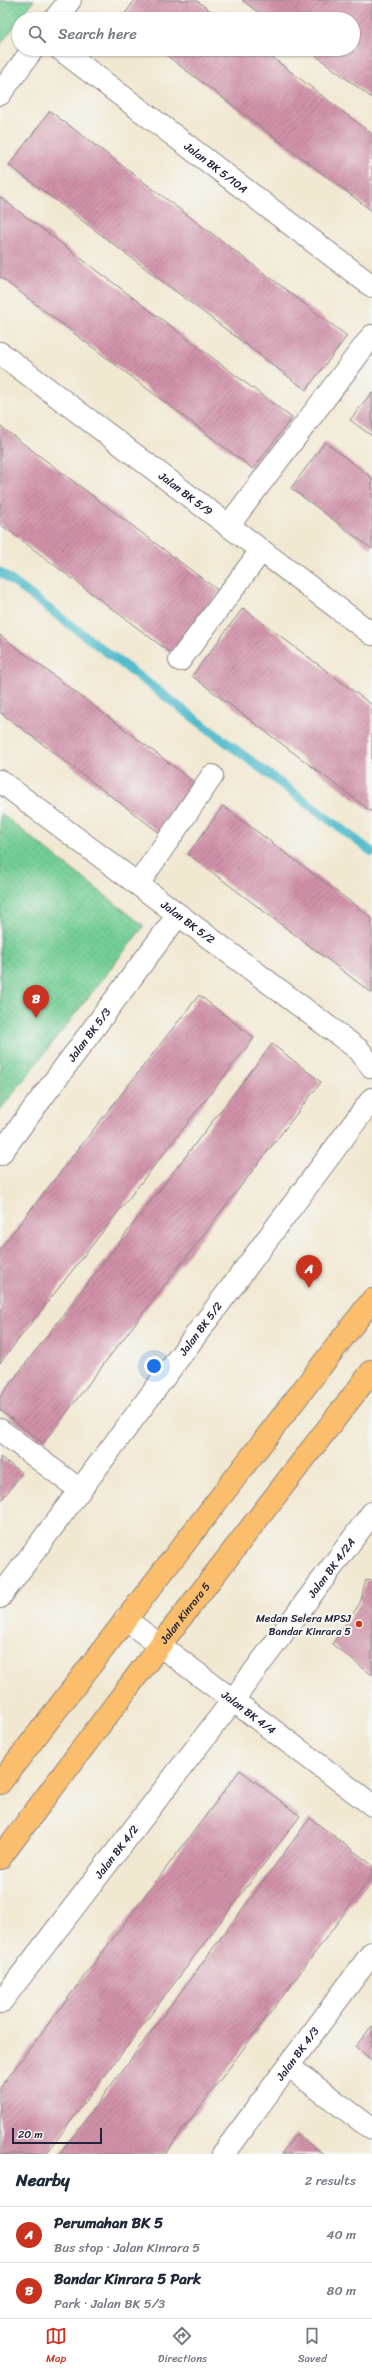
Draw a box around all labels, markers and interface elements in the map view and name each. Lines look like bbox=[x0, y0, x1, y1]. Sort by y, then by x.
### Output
search box bbox=[12, 12, 360, 56]
text: Search here bbox=[58, 21, 137, 47]
icon: search bbox=[26, 23, 48, 45]
street label: Jalan BK 5/10A bbox=[179, 137, 252, 198]
street label: Jalan BK 5/9 bbox=[154, 466, 217, 521]
street label: Jalan BK 5/2 bbox=[156, 895, 219, 949]
pin: B bbox=[23, 985, 49, 1018]
street label: Jalan BK 5/3 bbox=[62, 1004, 116, 1067]
pin: A bbox=[296, 1255, 322, 1288]
street label: Jalan BK 5/2 bbox=[174, 1297, 228, 1361]
your location bbox=[144, 1356, 164, 1376]
street label: Jalan BK 4/2A bbox=[302, 1534, 360, 1603]
street label: Jalan Kinrara 5 bbox=[155, 1578, 215, 1649]
place label: Medan Selera MPSJ Bandar Kinrara 5 bbox=[256, 1609, 352, 1641]
marker: Medan Selera MPSJ Bandar Kinrara 5 bbox=[354, 1619, 364, 1629]
street label: Jalan BK 4/4 bbox=[216, 1685, 280, 1740]
street label: Jalan BK 4/2 bbox=[89, 1820, 144, 1884]
street label: Jalan BK 4/3 bbox=[271, 2023, 324, 2086]
text: 20 m bbox=[18, 2125, 43, 2144]
scale bar bbox=[12, 2126, 102, 2145]
text: Nearby bbox=[16, 2165, 70, 2195]
text: 2 results bbox=[305, 2169, 356, 2192]
text: Perumahan BK 5 bbox=[54, 2210, 163, 2236]
text: A bbox=[25, 2223, 33, 2246]
text: 40 m bbox=[326, 2223, 356, 2246]
text: Bus stop · Jalan Kinrara 5 bbox=[54, 2236, 200, 2259]
text: Bandar Kinrara 5 Park bbox=[54, 2266, 201, 2292]
text: B bbox=[25, 2279, 33, 2302]
text: 80 m bbox=[327, 2279, 356, 2302]
text: Park · Jalan BK 5/3 bbox=[54, 2292, 165, 2315]
tab: Map bbox=[45, 2325, 67, 2368]
tab: Directions bbox=[158, 2325, 207, 2368]
tab: Saved bbox=[298, 2325, 327, 2368]

